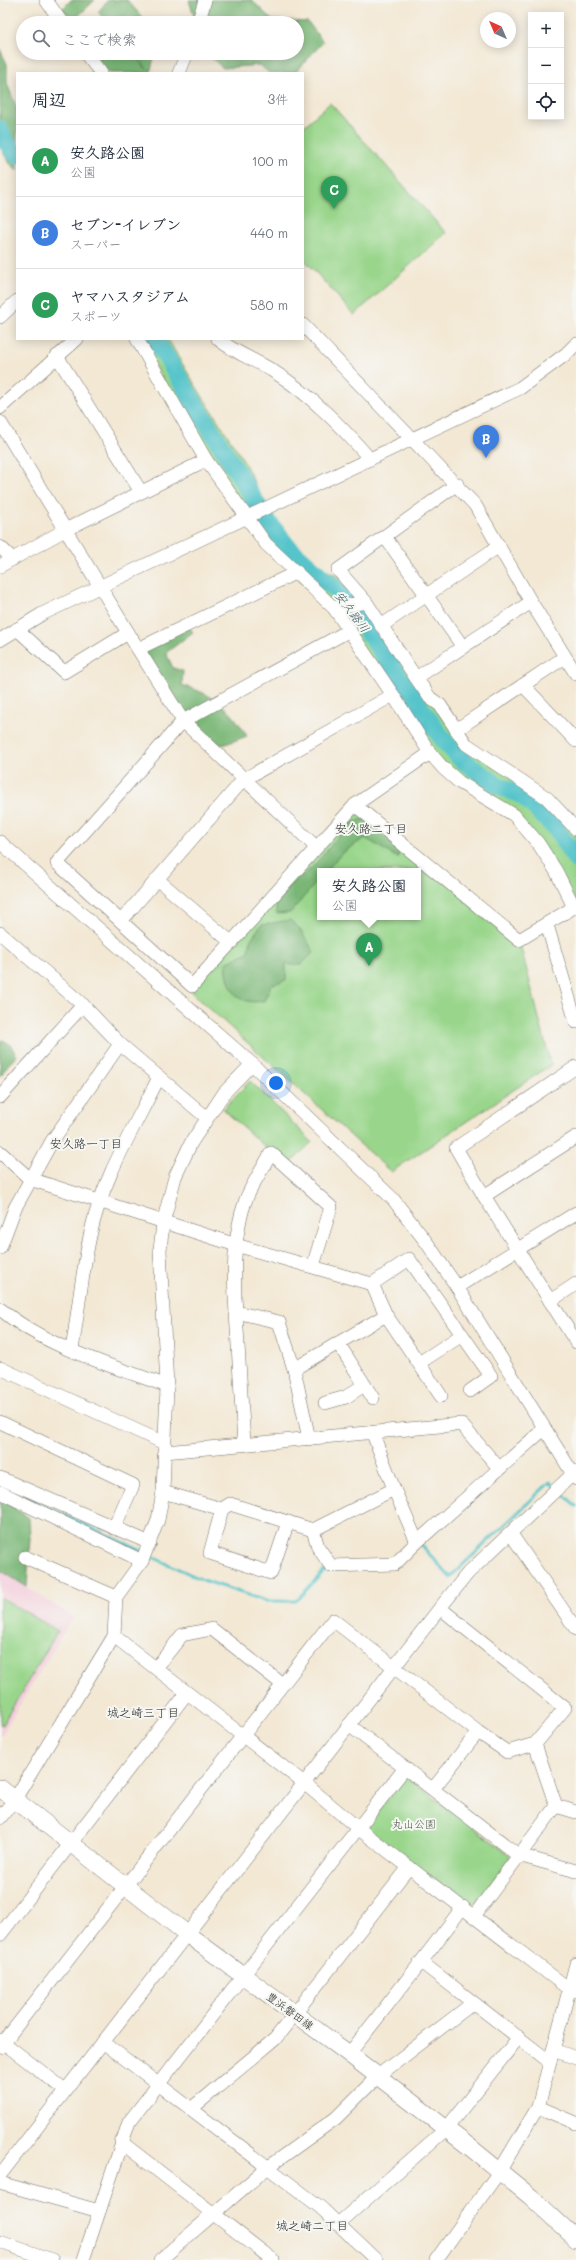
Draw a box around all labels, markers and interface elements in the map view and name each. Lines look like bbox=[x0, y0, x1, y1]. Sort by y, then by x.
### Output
north arrow bbox=[480, 12, 516, 48]
map controls bbox=[528, 12, 564, 120]
button: + bbox=[528, 12, 564, 48]
search box bbox=[16, 16, 304, 60]
icon: search bbox=[30, 27, 52, 49]
text: ここで検索 bbox=[62, 29, 137, 49]
button: − bbox=[528, 48, 564, 84]
button: locate bbox=[528, 84, 564, 120]
text: 周辺 bbox=[32, 88, 66, 110]
text: 3件 bbox=[267, 90, 288, 107]
text: 安久路公園 bbox=[70, 142, 145, 162]
text: A bbox=[40, 152, 50, 169]
text: 100 m bbox=[252, 152, 288, 169]
text: 公園 bbox=[70, 163, 96, 180]
pin: C bbox=[321, 176, 347, 209]
text: セブン-イレブン bbox=[70, 214, 181, 234]
text: B bbox=[41, 224, 49, 241]
text: 440 m bbox=[250, 224, 288, 241]
text: スーパー bbox=[70, 235, 121, 252]
text: ヤマハスタジアム bbox=[70, 286, 190, 306]
text: C bbox=[40, 296, 50, 313]
text: 580 m bbox=[250, 296, 288, 313]
text: スポーツ bbox=[70, 307, 122, 324]
pin: B bbox=[473, 425, 499, 458]
water label: 安久路川 bbox=[332, 587, 374, 635]
district label: 安久路二丁目 bbox=[335, 820, 407, 836]
popup bbox=[317, 868, 421, 920]
text: 安久路公園 bbox=[331, 875, 407, 895]
text: 公園 bbox=[331, 896, 358, 913]
pin: A bbox=[356, 933, 382, 966]
your location bbox=[266, 1073, 286, 1093]
district label: 安久路一丁目 bbox=[50, 1135, 122, 1151]
district label: 城之崎三丁目 bbox=[107, 1704, 179, 1720]
park label: 丸山公園 bbox=[392, 1816, 436, 1831]
street label: 豊浜磐田線 bbox=[264, 1988, 317, 2033]
district label: 城之崎二丁目 bbox=[276, 2217, 348, 2233]

